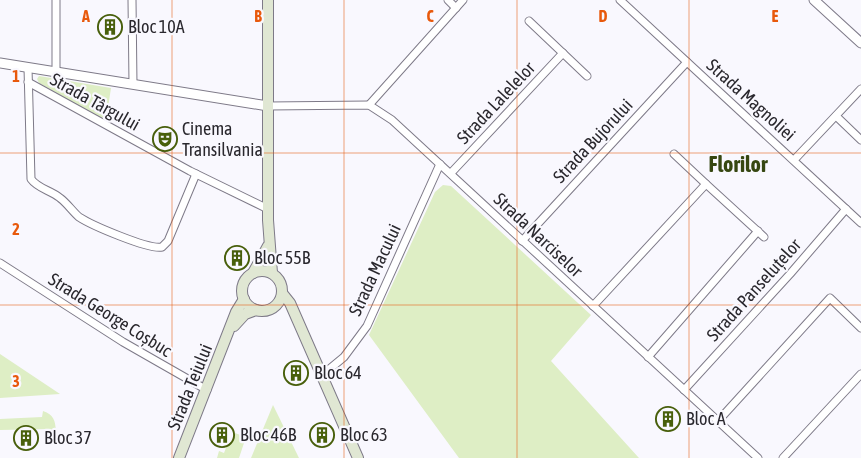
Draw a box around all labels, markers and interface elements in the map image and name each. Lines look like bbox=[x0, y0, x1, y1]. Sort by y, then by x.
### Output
text: A bbox=[81, 7, 90, 25]
text: B bbox=[254, 7, 262, 25]
text: C bbox=[426, 7, 434, 25]
text: D bbox=[599, 7, 608, 25]
text: E bbox=[772, 7, 779, 25]
building icon: Bloc 10A bbox=[97, 14, 123, 40]
place label: Bloc 10A bbox=[128, 16, 185, 37]
street label: Strada Magnoliei bbox=[703, 54, 800, 145]
street label: Strada Lalelelor bbox=[452, 57, 539, 148]
text: 1 bbox=[12, 67, 20, 85]
street label: Strada Târgului bbox=[47, 68, 144, 135]
street label: Strada Bujorului bbox=[549, 94, 637, 187]
place label: Cinema Transilvania bbox=[182, 118, 263, 160]
theatre icon: Cinema Transilvania bbox=[152, 126, 178, 152]
district label: Florilor bbox=[709, 151, 768, 177]
street label: Strada Narciselor bbox=[490, 188, 587, 281]
text: 2 bbox=[12, 220, 20, 238]
street label: Strada Macului bbox=[344, 221, 405, 319]
street label: Strada Panseluțelor bbox=[702, 234, 806, 345]
building icon: Bloc 55B bbox=[224, 245, 250, 271]
place label: Bloc 55B bbox=[254, 247, 311, 268]
street label: Strada George Coșbuc bbox=[45, 268, 176, 361]
street label: Strada Teiului bbox=[163, 341, 216, 433]
building icon: Bloc 64 bbox=[283, 360, 309, 386]
place label: Bloc 64 bbox=[314, 362, 362, 383]
text: 3 bbox=[12, 372, 20, 390]
building icon: Bloc A bbox=[655, 406, 681, 432]
place label: Bloc A bbox=[686, 408, 726, 429]
building icon: Bloc 46B bbox=[209, 422, 235, 448]
building icon: Bloc 63 bbox=[309, 422, 335, 448]
place label: Bloc 46B bbox=[240, 424, 297, 445]
place label: Bloc 63 bbox=[340, 424, 388, 445]
building icon: Bloc 37 bbox=[13, 425, 39, 451]
place label: Bloc 37 bbox=[44, 427, 92, 448]

